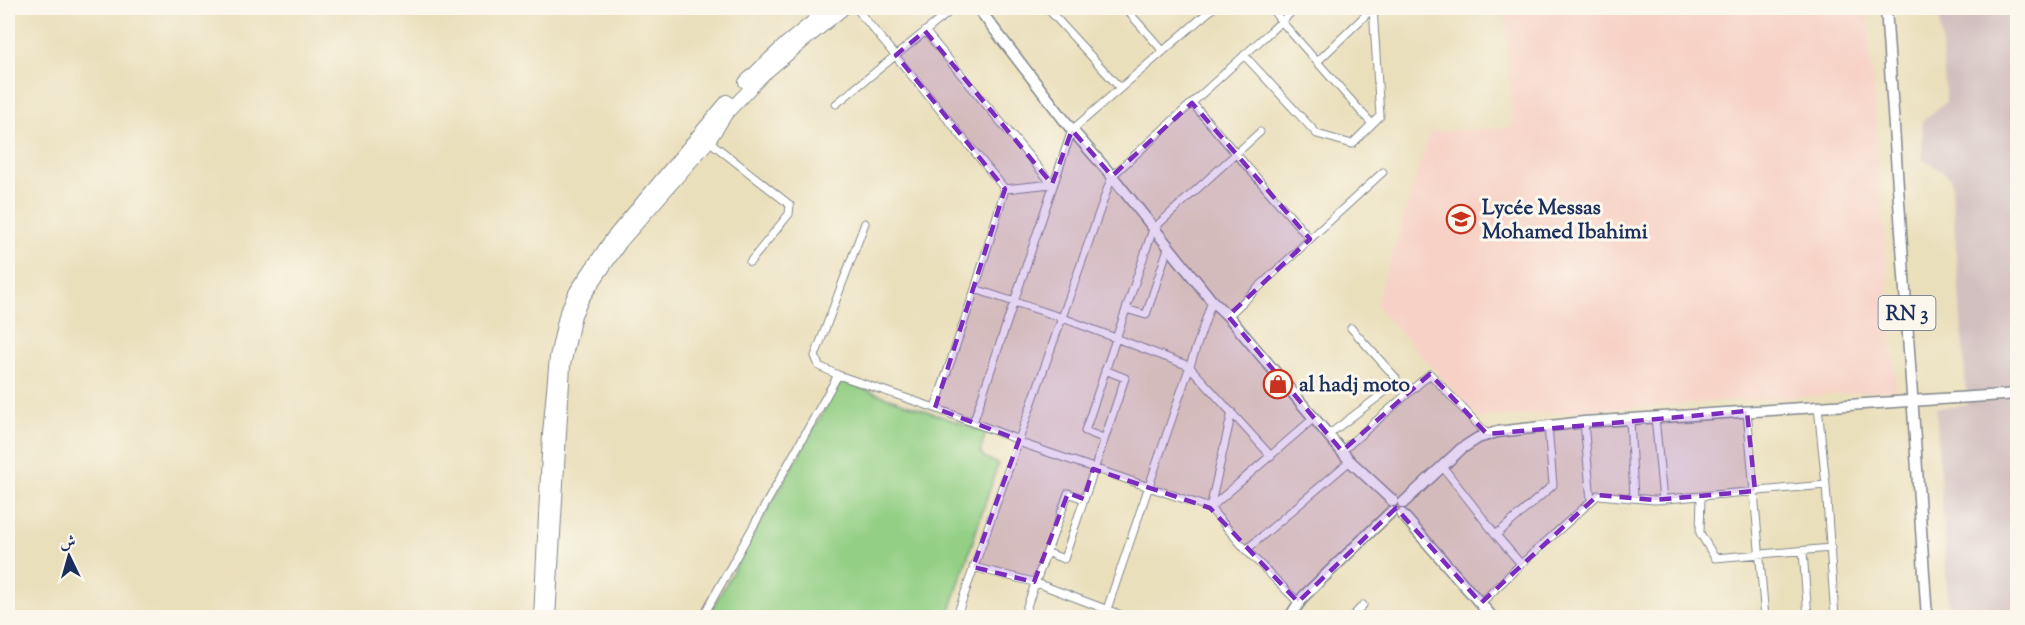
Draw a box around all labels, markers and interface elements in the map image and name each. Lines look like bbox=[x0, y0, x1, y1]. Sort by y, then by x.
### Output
place label: Lycée Messas Mohamed Ibahimi bbox=[1482, 194, 1648, 248]
school or university icon: Lycée Messas Mohamed Ibahimi bbox=[1445, 203, 1477, 235]
road number: RN 3 bbox=[1878, 296, 1936, 330]
shop icon: al hadj moto bbox=[1262, 368, 1294, 400]
place label: al hadj moto bbox=[1299, 371, 1410, 401]
north arrow bbox=[39, 526, 99, 586]
text: ش bbox=[59, 531, 77, 556]

